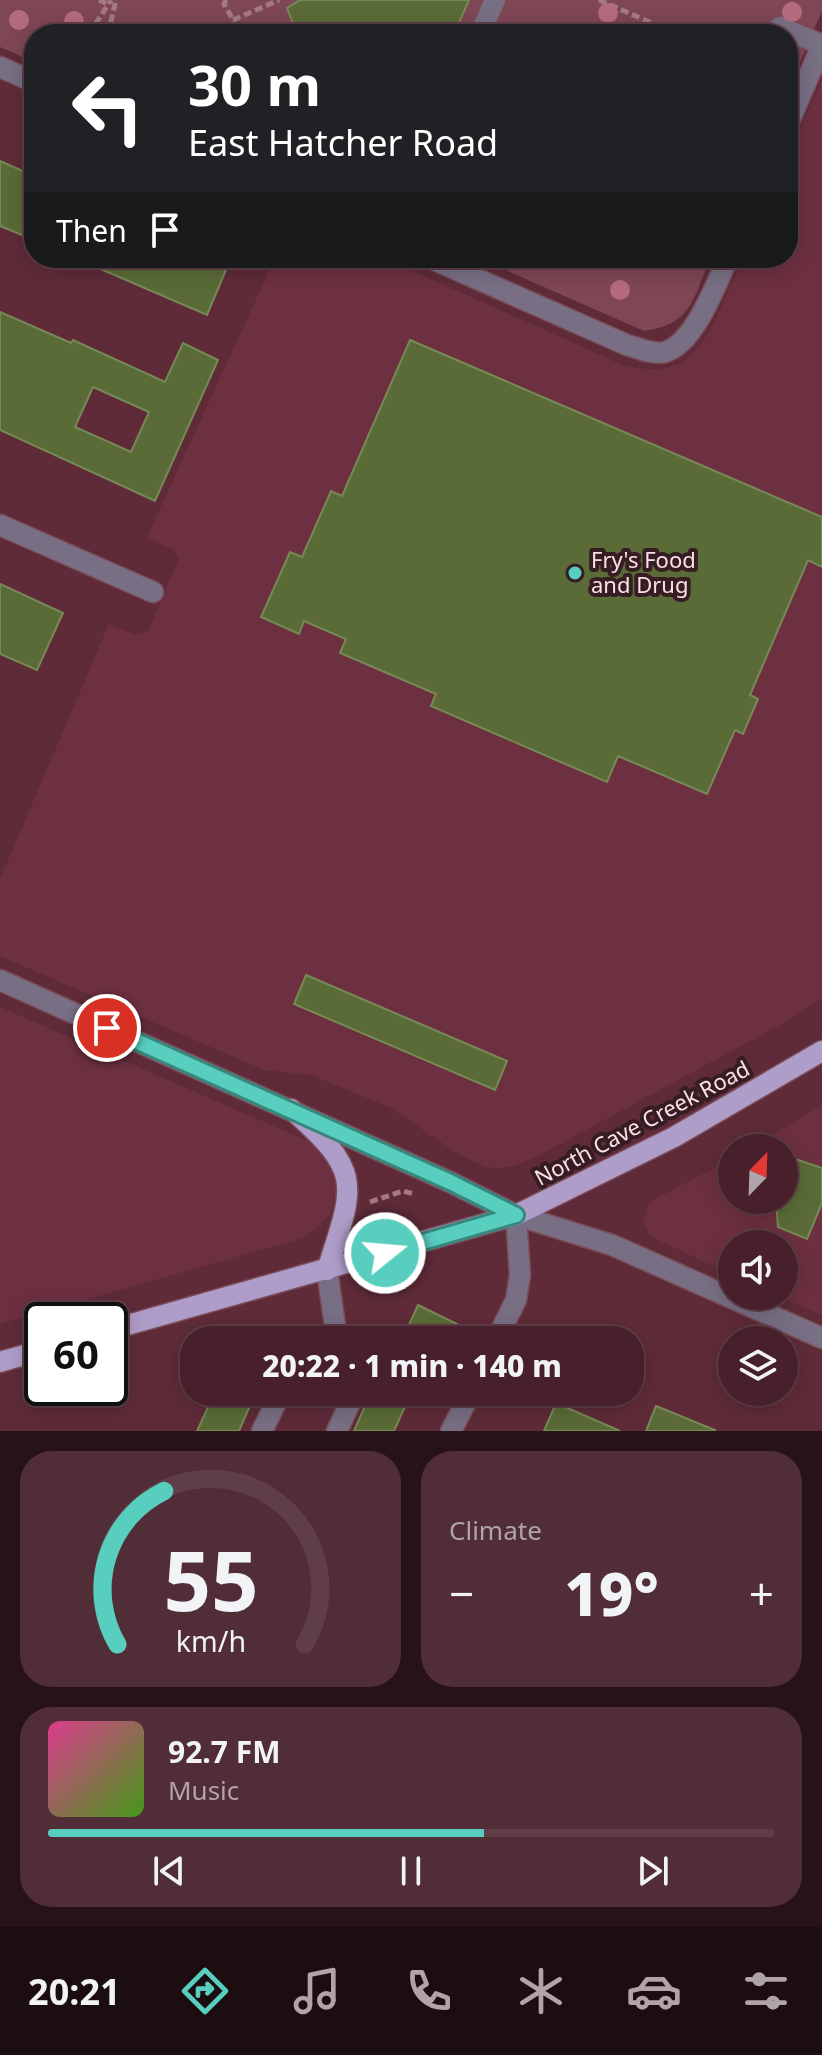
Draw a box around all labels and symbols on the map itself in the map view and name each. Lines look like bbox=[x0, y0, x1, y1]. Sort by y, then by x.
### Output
place label: Fry's Food and Drug bbox=[591, 544, 696, 599]
marker: Fry's Food and Drug bbox=[566, 564, 584, 582]
pin bbox=[73, 994, 141, 1062]
street label: North Cave Creek Road bbox=[529, 1053, 754, 1192]
north arrow bbox=[718, 1134, 798, 1214]
position arrow bbox=[343, 1211, 427, 1295]
speed limit sign: 60 bbox=[24, 1302, 128, 1406]

